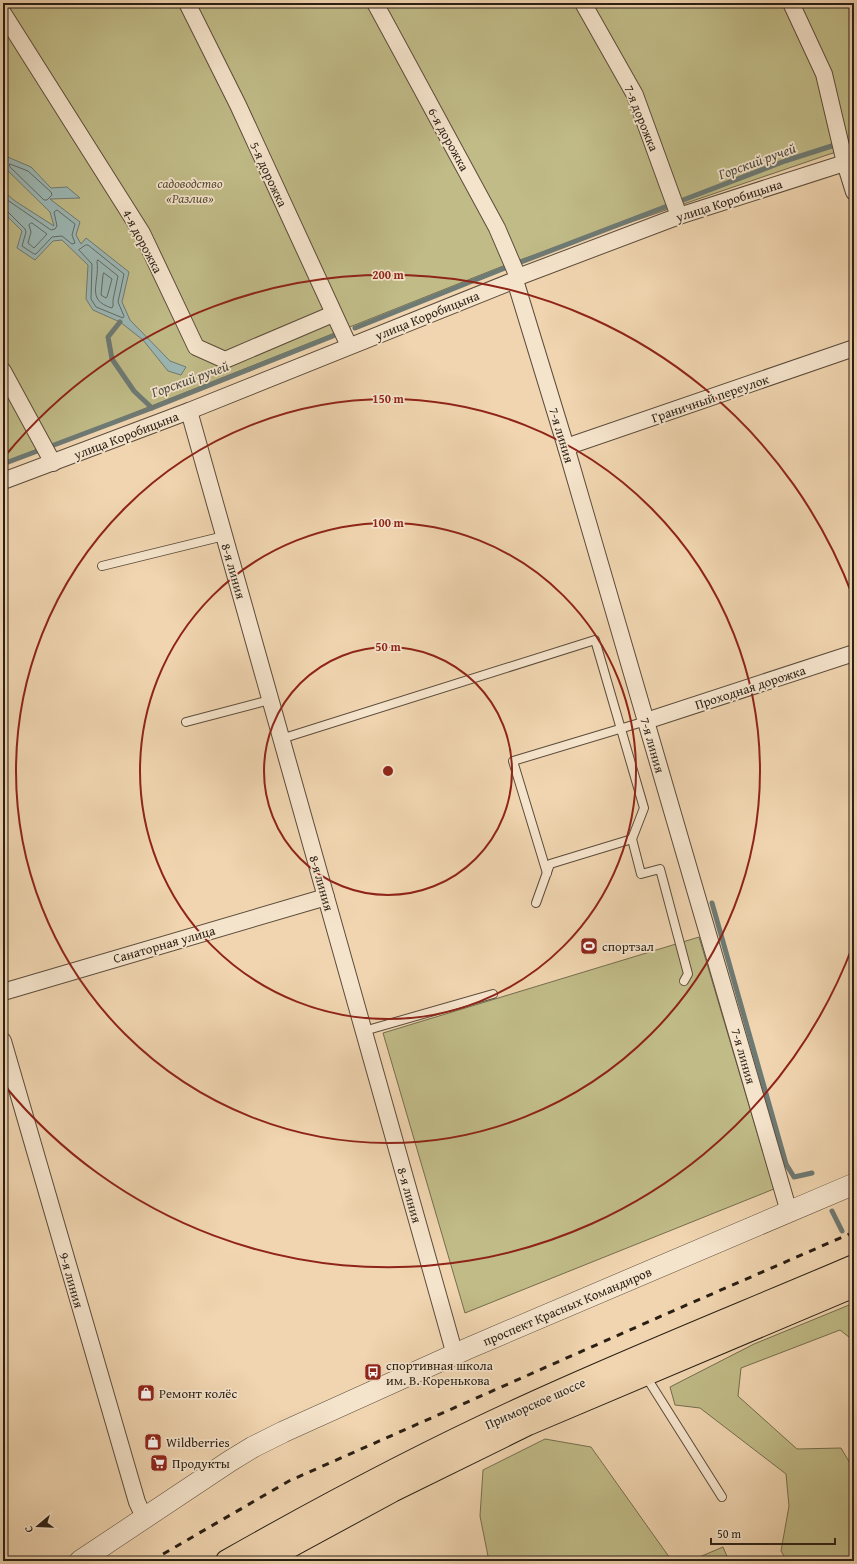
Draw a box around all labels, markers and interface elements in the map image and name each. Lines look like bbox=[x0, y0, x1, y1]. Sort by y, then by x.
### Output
street label: 7-я дорожка bbox=[620, 82, 664, 155]
street label: 6-я дорожка bbox=[423, 104, 474, 175]
street label: 5-я дорожка bbox=[245, 138, 292, 211]
water label: Горский ручей bbox=[714, 138, 799, 185]
park label: садоводство «Разлив» bbox=[157, 174, 223, 208]
street label: улица Коробицына bbox=[673, 174, 786, 227]
street label: 4-я дорожка bbox=[118, 206, 168, 277]
text: 200 m bbox=[372, 266, 405, 283]
street label: улица Коробицына bbox=[371, 286, 483, 345]
water label: Горский ручей bbox=[147, 356, 232, 403]
street label: Граничный переулок bbox=[649, 369, 771, 427]
text: 150 m bbox=[372, 390, 405, 407]
street label: 7-я линия bbox=[544, 405, 579, 466]
street label: улица Коробицына bbox=[70, 406, 182, 465]
text: 100 m bbox=[372, 514, 405, 531]
street label: 8-я линия bbox=[217, 541, 251, 602]
text: 50 m bbox=[375, 638, 401, 655]
street label: Проходная дорожка bbox=[692, 660, 809, 714]
street label: 7-я линия bbox=[636, 715, 670, 776]
centre of rings bbox=[381, 764, 395, 778]
street label: 8-я линия bbox=[305, 853, 339, 914]
street label: Санаторная улица bbox=[111, 921, 218, 968]
sports icon: спортзал bbox=[579, 936, 599, 956]
place label: спортзал bbox=[602, 937, 654, 956]
street label: 7-я линия bbox=[727, 1026, 761, 1087]
street label: 8-я линия bbox=[393, 1165, 427, 1226]
street label: 9-я линия bbox=[55, 1250, 89, 1311]
street label: проспект Красных Командиров bbox=[480, 1262, 655, 1351]
place label: спортивная школа им. В. Коренькова bbox=[386, 1356, 494, 1390]
bus stop icon: спортивная школа им. В. Коренькова bbox=[363, 1362, 383, 1382]
street label: Приморское шоссе bbox=[482, 1373, 589, 1434]
shop icon: Ремонт колёс bbox=[136, 1383, 156, 1403]
place label: Ремонт колёс bbox=[159, 1384, 237, 1403]
shop icon: Wildberries bbox=[143, 1432, 163, 1452]
place label: Wildberries bbox=[166, 1433, 230, 1452]
supermarket icon: Продукты bbox=[149, 1453, 169, 1473]
place label: Продукты bbox=[172, 1454, 230, 1473]
north arrow bbox=[18, 1506, 58, 1546]
scale bar bbox=[711, 1520, 835, 1546]
text: С bbox=[20, 1524, 37, 1535]
text: 50 m bbox=[717, 1525, 741, 1542]

